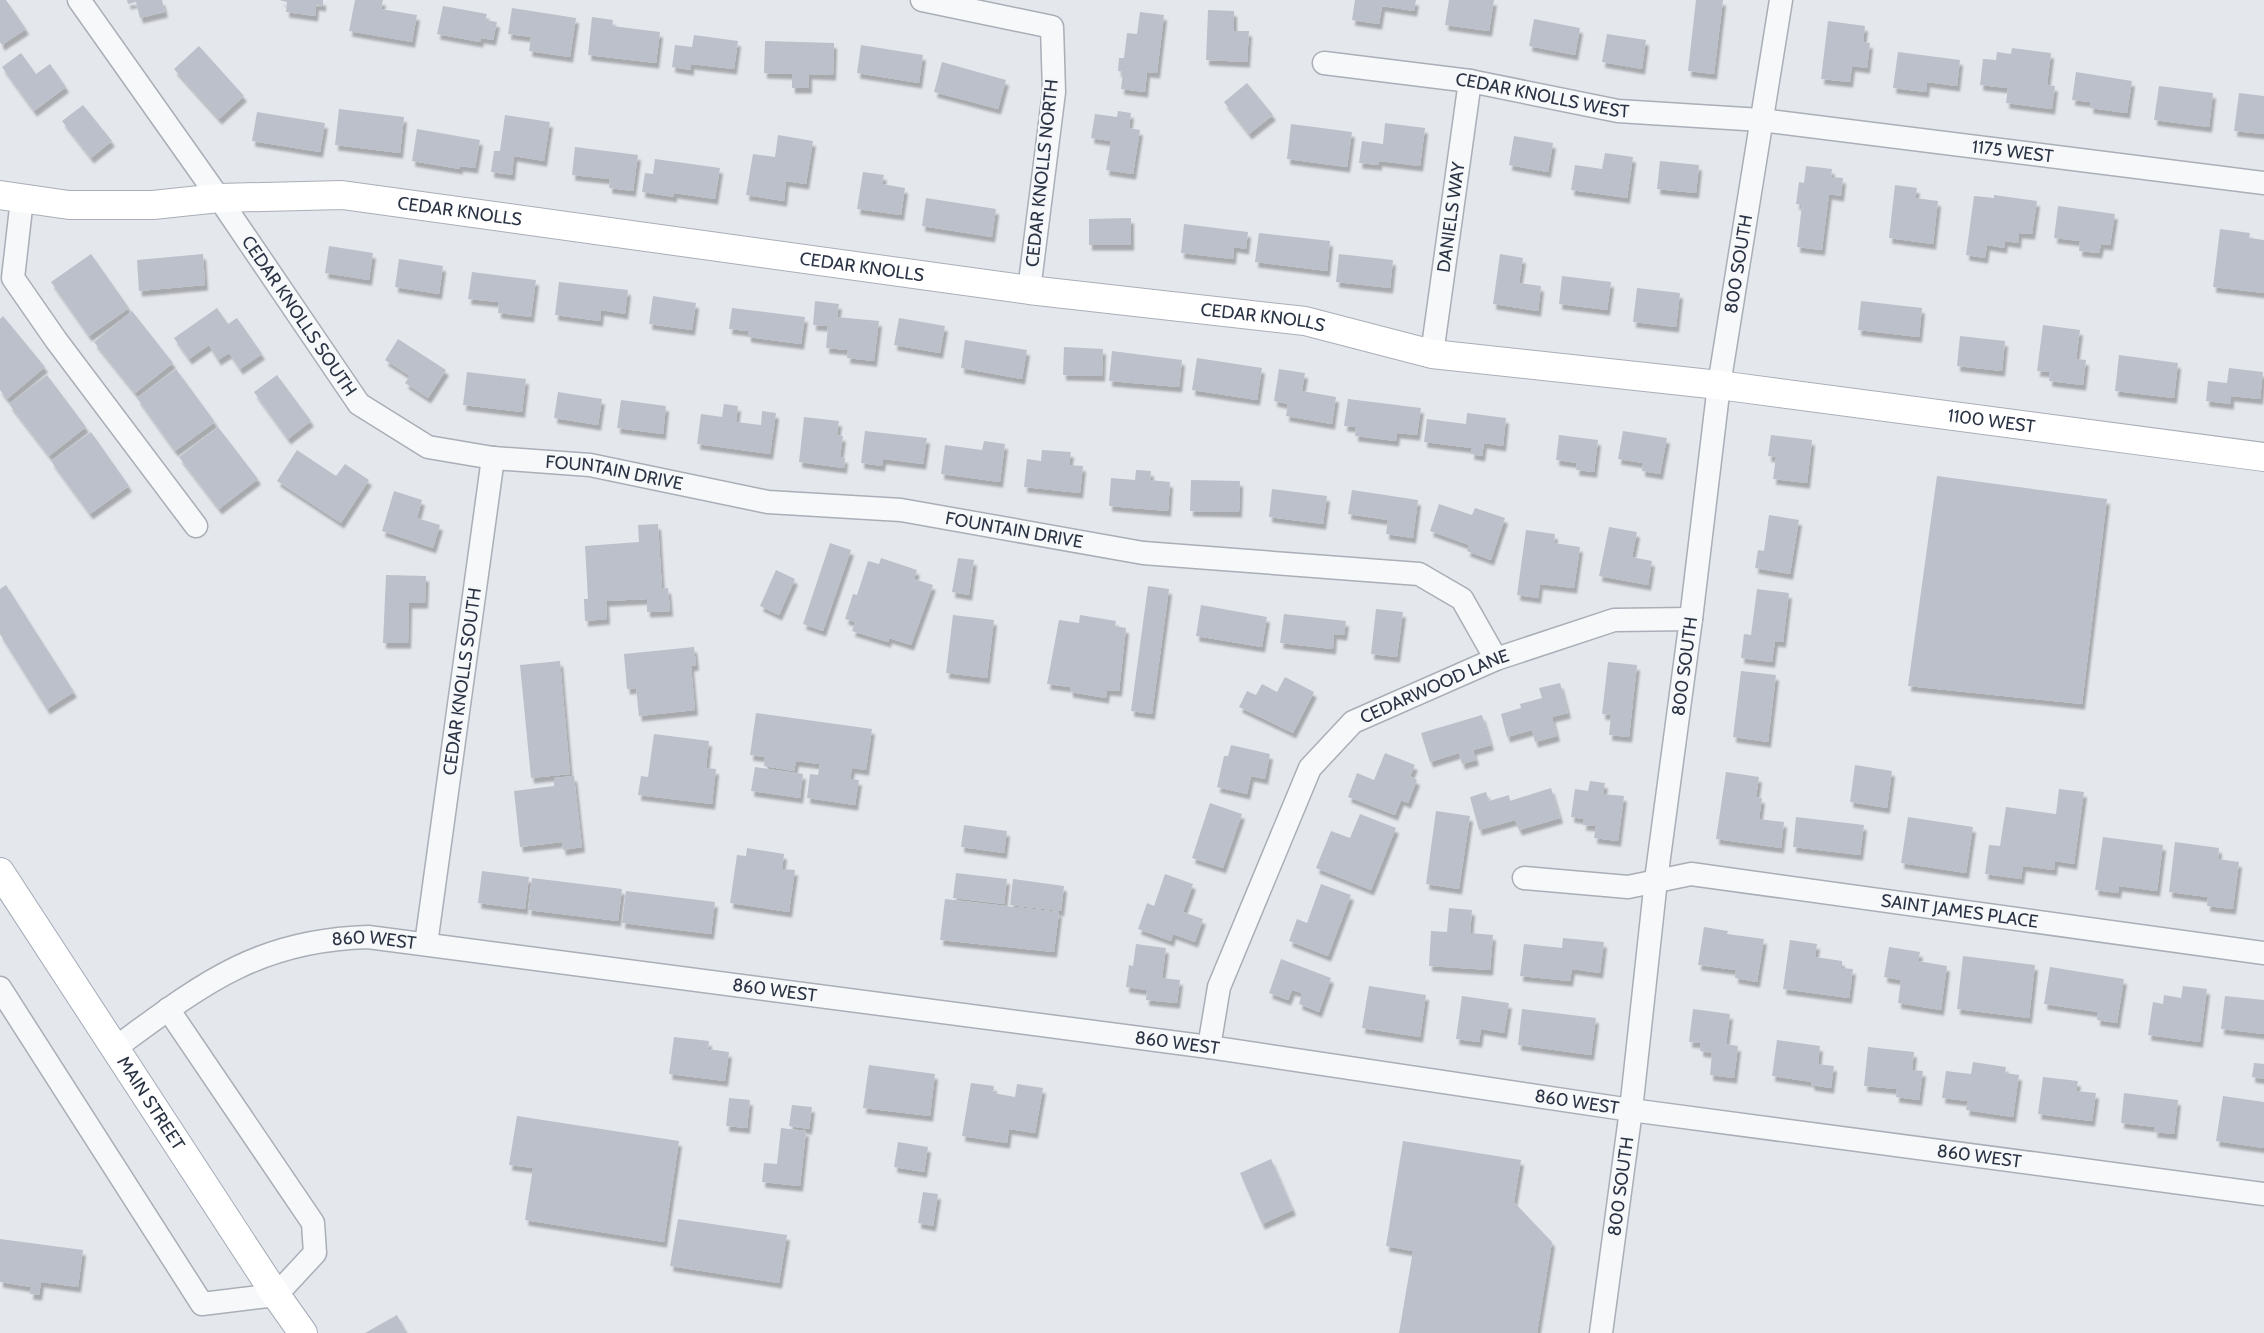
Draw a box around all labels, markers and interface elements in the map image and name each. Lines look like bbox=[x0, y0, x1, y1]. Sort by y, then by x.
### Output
street label: CEDAR KNOLLS WEST bbox=[1454, 68, 1630, 123]
street label: CEDAR KNOLLS NORTH bbox=[1021, 78, 1063, 268]
street label: 1175 WEST bbox=[1971, 136, 2055, 168]
street label: DANIELS WAY bbox=[1432, 160, 1470, 274]
street label: CEDAR KNOLLS bbox=[396, 192, 523, 231]
street label: 800 SOUTH bbox=[1720, 213, 1757, 315]
street label: CEDAR KNOLLS SOUTH bbox=[237, 231, 361, 400]
street label: CEDAR KNOLLS bbox=[798, 247, 925, 286]
street label: CEDAR KNOLLS bbox=[1199, 298, 1327, 337]
street label: 1100 WEST bbox=[1946, 404, 2037, 438]
street label: FOUNTAIN DRIVE bbox=[545, 451, 685, 495]
street label: FOUNTAIN DRIVE bbox=[944, 507, 1085, 553]
street label: CEDAR KNOLLS SOUTH bbox=[438, 586, 486, 777]
street label: 800 SOUTH bbox=[1667, 615, 1702, 717]
street label: CEDARWOOD LANE bbox=[1357, 644, 1512, 729]
street label: SAINT JAMES PLACE bbox=[1880, 889, 2040, 933]
street label: 860 WEST bbox=[330, 926, 418, 954]
street label: 860 WEST bbox=[731, 974, 819, 1007]
street label: 860 WEST bbox=[1134, 1026, 1221, 1059]
street label: MAIN STREET bbox=[112, 1052, 190, 1155]
street label: 860 WEST bbox=[1533, 1085, 1621, 1119]
street label: 800 SOUTH bbox=[1603, 1135, 1638, 1237]
street label: 860 WEST bbox=[1936, 1140, 2023, 1173]

